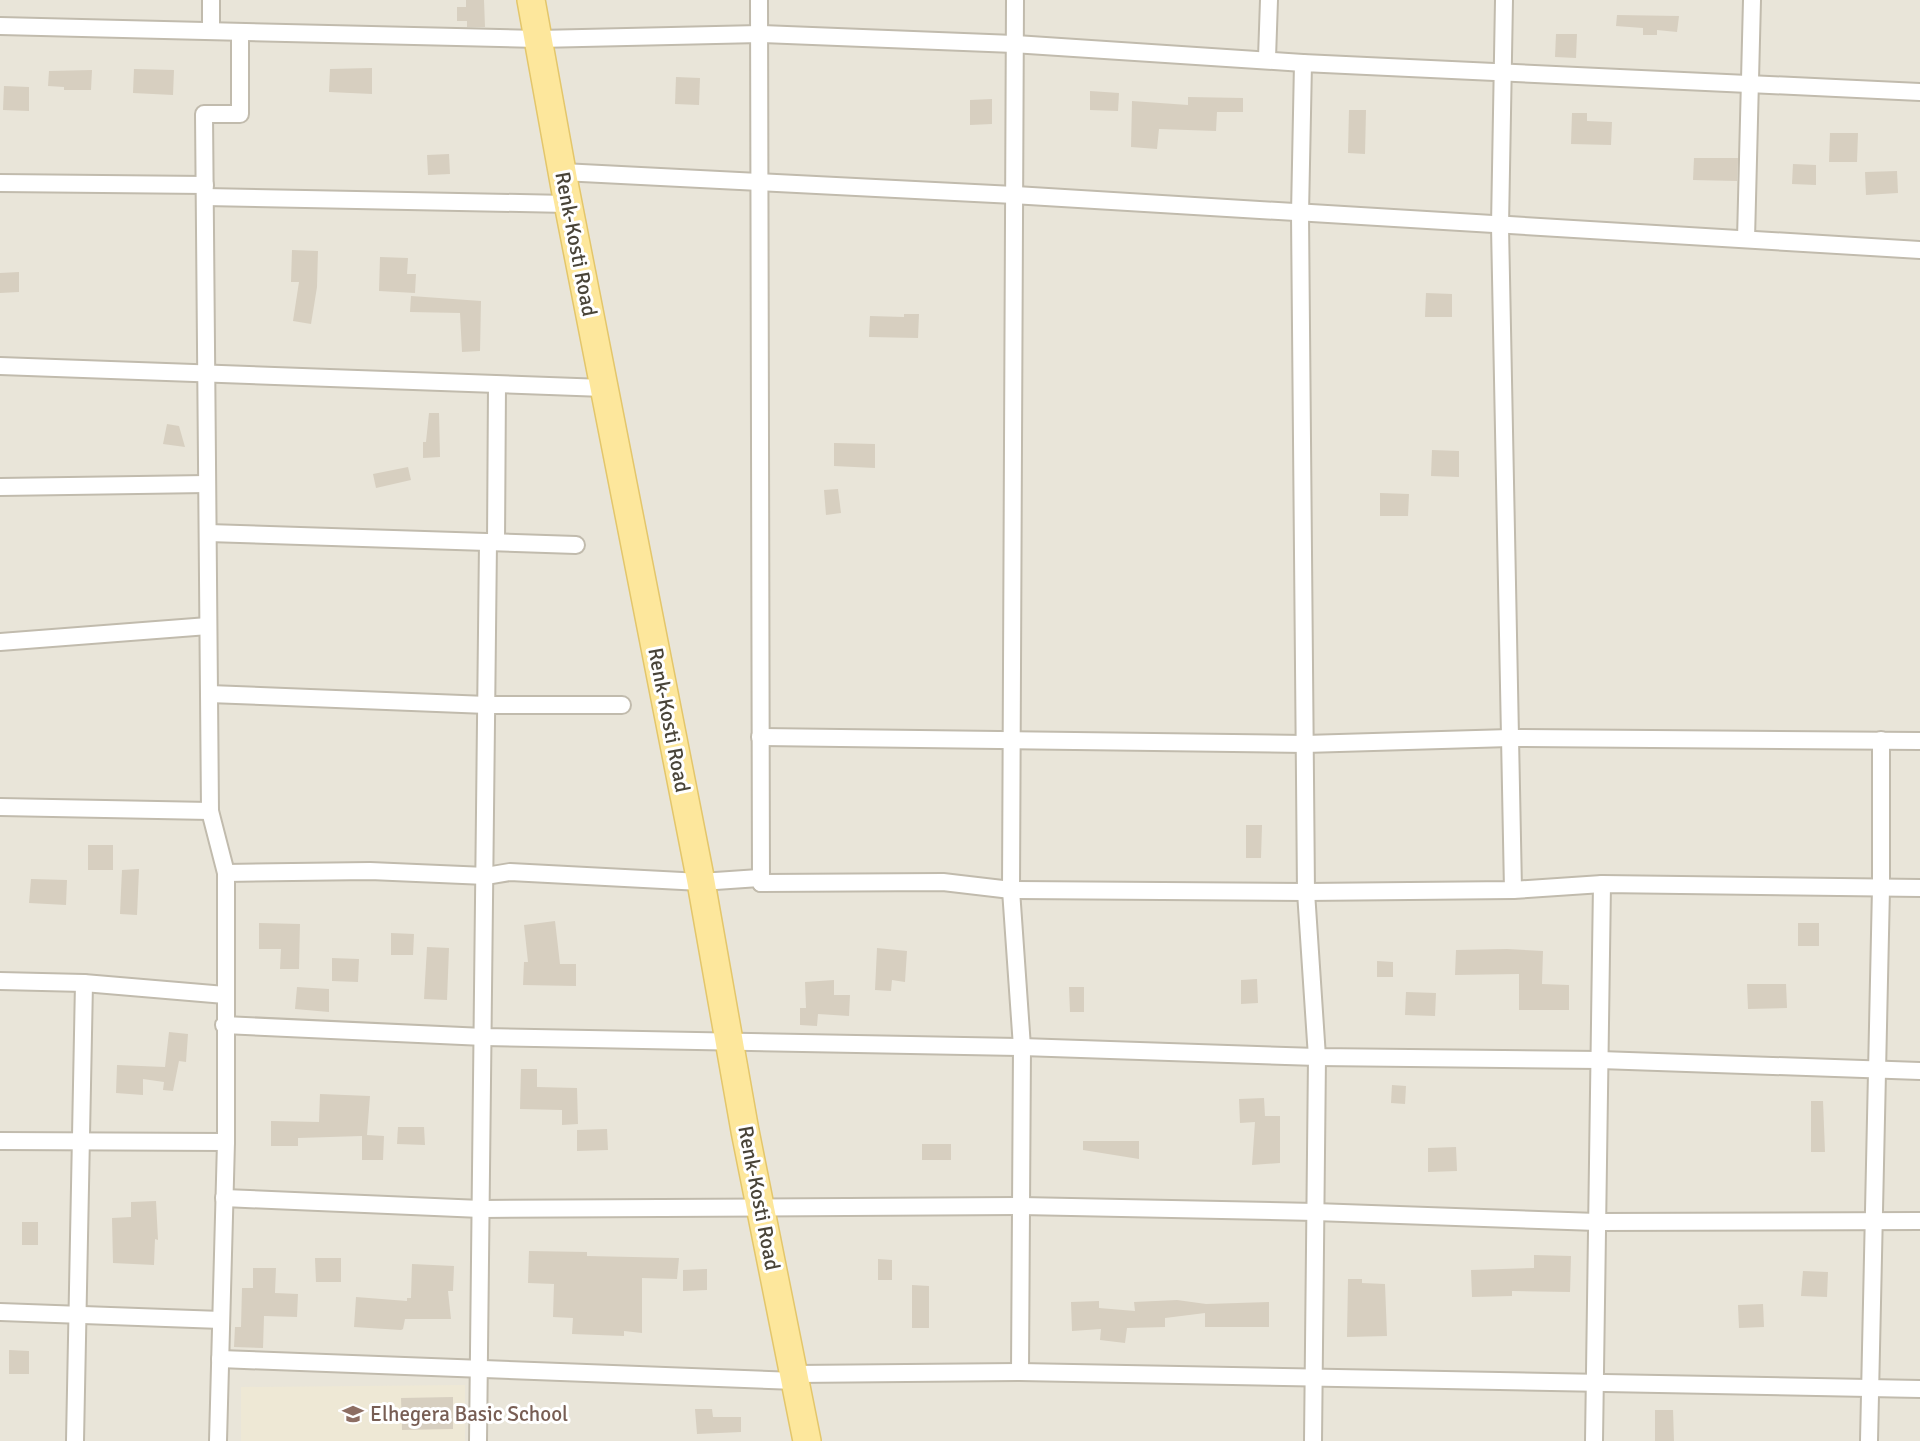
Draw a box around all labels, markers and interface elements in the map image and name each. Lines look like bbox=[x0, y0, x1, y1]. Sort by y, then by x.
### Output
street label: Renk-Kosti Road bbox=[549, 170, 603, 318]
street label: Renk-Kosti Road bbox=[642, 646, 696, 794]
street label: Renk-Kosti Road bbox=[732, 1124, 786, 1272]
place label: Elhegera Basic School bbox=[370, 1401, 568, 1427]
school or university icon: Elhegera Basic School bbox=[341, 1402, 365, 1426]

